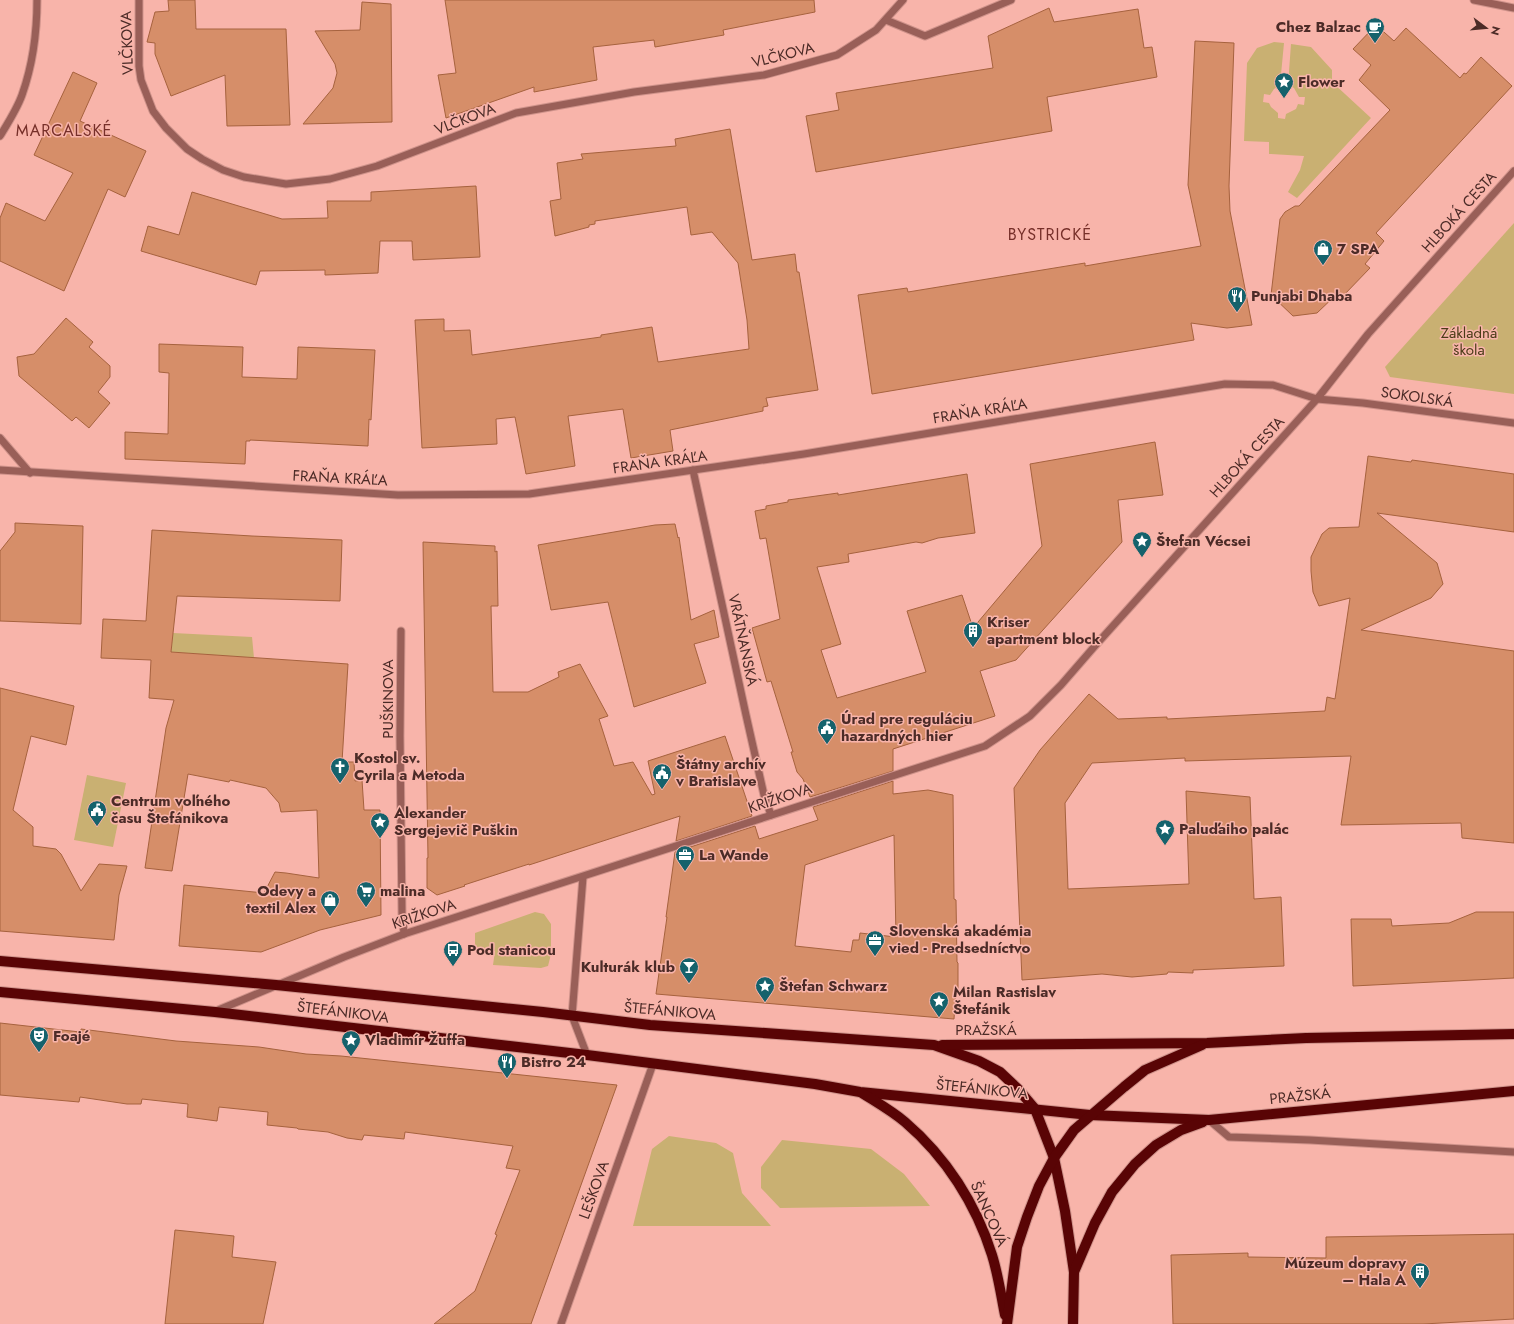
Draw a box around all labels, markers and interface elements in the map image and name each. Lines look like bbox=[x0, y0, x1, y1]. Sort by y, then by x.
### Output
north arrow bbox=[1466, 8, 1506, 48]
street label: VLČKOVA bbox=[115, 11, 139, 75]
place label: Chez Balzac bbox=[1276, 16, 1361, 38]
cafe icon: Chez Balzac bbox=[1364, 16, 1386, 44]
text: N bbox=[1487, 24, 1505, 37]
street label: VLČKOVA bbox=[749, 37, 817, 73]
place icon: Flower bbox=[1273, 71, 1295, 99]
place label: Flower bbox=[1298, 71, 1346, 93]
street label: VLČKOVA bbox=[431, 97, 499, 141]
district label: MARCALSKÉ bbox=[16, 119, 112, 142]
street label: HLBOKÁ CESTA bbox=[1416, 166, 1502, 258]
district label: BYSTRICKÉ bbox=[1008, 223, 1092, 246]
shop icon: 7 SPA bbox=[1312, 238, 1334, 266]
place label: 7 SPA bbox=[1337, 238, 1380, 260]
restaurant icon: Punjabi Dhaba bbox=[1226, 285, 1248, 313]
place label: Punjabi Dhaba bbox=[1251, 285, 1352, 307]
park label: Základná škola bbox=[1441, 322, 1497, 361]
street label: SOKOLSKÁ bbox=[1379, 381, 1455, 413]
street label: FRAŇA KRÁĽA bbox=[931, 393, 1029, 429]
street label: HLBOKÁ CESTA bbox=[1204, 411, 1290, 503]
street label: FRAŇA KRÁĽA bbox=[611, 444, 709, 480]
street label: FRAŇA KRÁĽA bbox=[292, 465, 388, 491]
place icon: Štefan Vécsei bbox=[1131, 530, 1153, 558]
place label: Štefan Vécsei bbox=[1156, 530, 1251, 552]
street label: VRÁTŇANSKÁ bbox=[722, 592, 764, 688]
place label: Kriser apartment block bbox=[987, 611, 1101, 650]
building icon: Kriser apartment block bbox=[962, 620, 984, 648]
street label: PUŠKINOVA bbox=[377, 659, 399, 739]
place label: Úrad pre reguláciu hazardných hier bbox=[841, 708, 973, 747]
public building icon: Úrad pre reguláciu hazardných hier bbox=[816, 717, 838, 745]
place label: Kostol sv. Cyrila a Metoda bbox=[354, 747, 465, 786]
place label: Štátny archív v Bratislave bbox=[675, 753, 766, 792]
church icon: Kostol sv. Cyrila a Metoda bbox=[329, 756, 351, 784]
public building icon: Štátny archív v Bratislave bbox=[651, 762, 673, 790]
street label: KRIŽKOVA bbox=[745, 777, 815, 819]
place label: Centrum voľného času Štefánikova bbox=[111, 790, 230, 829]
public building icon: Centrum voľného času Štefánikova bbox=[86, 799, 108, 827]
place label: Alexander Sergejevič Puškin bbox=[393, 802, 518, 841]
place icon: Alexander Sergejevič Puškin bbox=[369, 811, 391, 839]
place icon: Paluďaiho palác bbox=[1154, 818, 1176, 846]
place label: Paluďaiho palác bbox=[1179, 818, 1289, 840]
office icon: La Wande bbox=[674, 844, 696, 872]
place label: La Wande bbox=[699, 844, 769, 866]
place label: Odevy a textil Alex bbox=[246, 880, 316, 919]
supermarket icon: malina bbox=[355, 880, 377, 908]
place label: malina bbox=[380, 880, 425, 902]
shop icon: Odevy a textil Alex bbox=[319, 889, 341, 917]
street label: KRIŽKOVA bbox=[389, 893, 459, 935]
place label: Slovenská akadémia vied - Predsedníctvo bbox=[888, 920, 1031, 959]
office icon: Slovenská akadémia vied - Predsedníctvo bbox=[864, 929, 886, 957]
bus stop icon: Pod stanicou bbox=[442, 939, 464, 967]
place label: Pod stanicou bbox=[467, 939, 556, 961]
place label: Kulturák klub bbox=[581, 956, 675, 978]
bar icon: Kulturák klub bbox=[678, 956, 700, 984]
place icon: Štefan Schwarz bbox=[754, 975, 776, 1003]
place label: Štefan Schwarz bbox=[779, 975, 887, 997]
place label: Milan Rastislav Štefánik bbox=[953, 981, 1056, 1020]
place icon: Milan Rastislav Štefánik bbox=[928, 990, 950, 1018]
street label: ŠTEFÁNIKOVA bbox=[296, 995, 390, 1029]
street label: ŠTEFÁNIKOVA bbox=[623, 996, 717, 1026]
street label: PRAŽSKÁ bbox=[955, 1019, 1017, 1041]
theatre icon: Foajé bbox=[28, 1025, 50, 1053]
place label: Foajé bbox=[53, 1025, 91, 1047]
place icon: Vladimír Žuffa bbox=[340, 1029, 362, 1057]
place label: Vladimír Žuffa bbox=[364, 1029, 465, 1051]
restaurant icon: Bistro 24 bbox=[496, 1051, 518, 1079]
place label: Bistro 24 bbox=[521, 1051, 586, 1073]
street label: ŠTEFÁNIKOVA bbox=[935, 1073, 1029, 1105]
street label: PRAŽSKÁ bbox=[1268, 1082, 1332, 1110]
street label: LEŠKOVA bbox=[573, 1158, 615, 1222]
street label: ŠANCOVÁ bbox=[965, 1178, 1013, 1250]
place label: Múzeum dopravy – Hala A bbox=[1285, 1252, 1407, 1291]
building icon: Múzeum dopravy – Hala A bbox=[1409, 1261, 1431, 1289]

